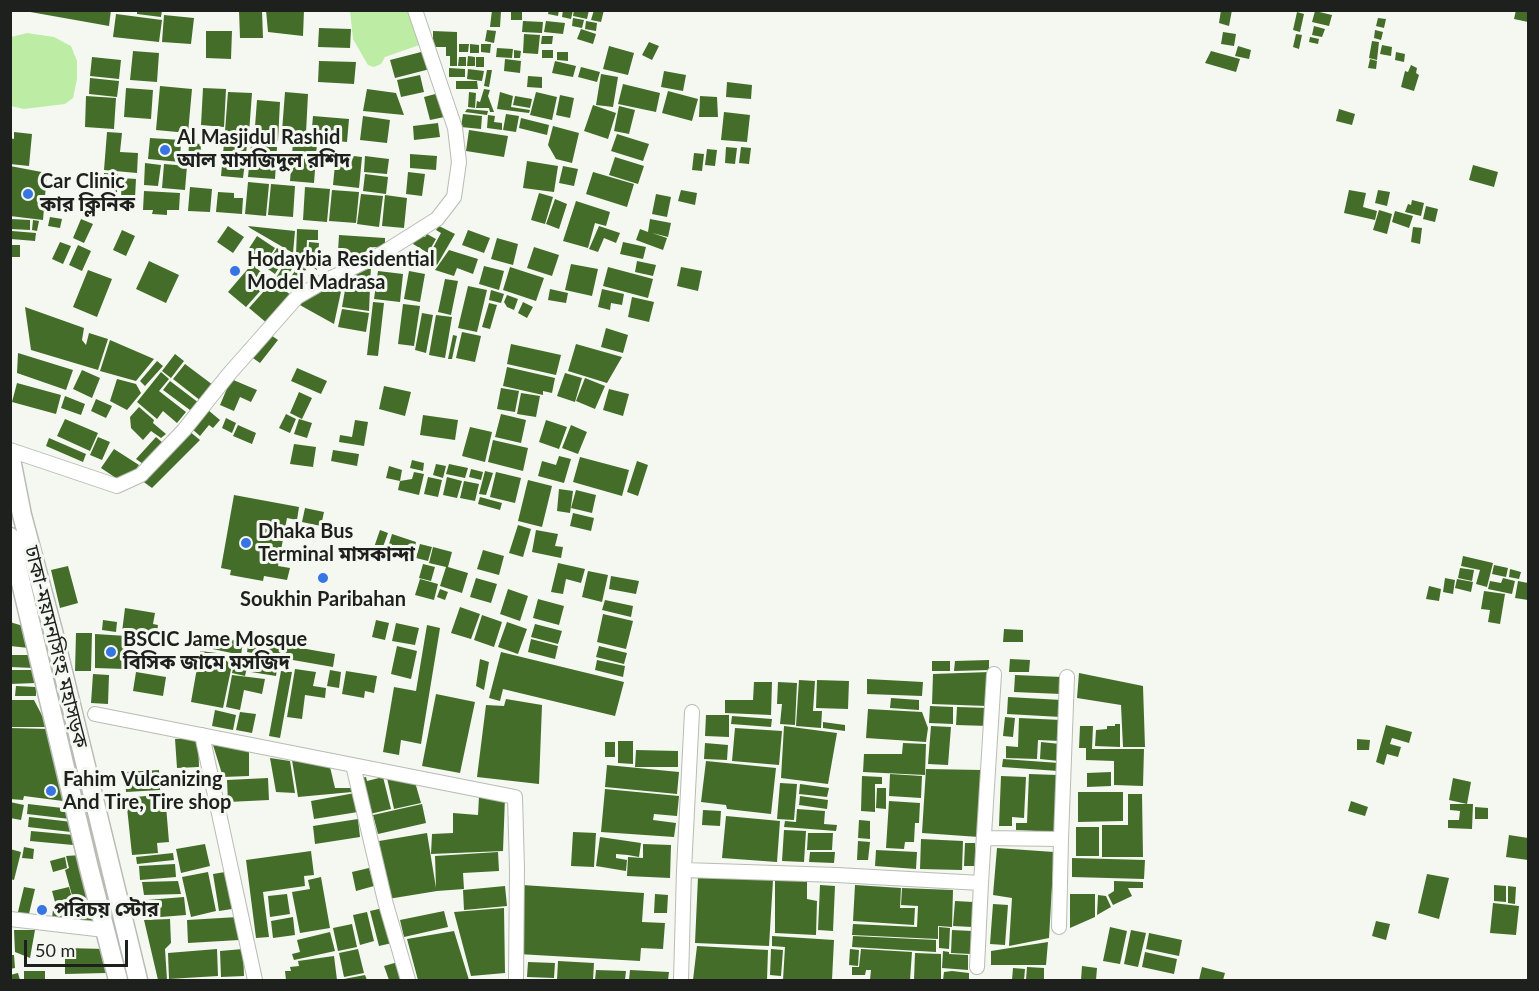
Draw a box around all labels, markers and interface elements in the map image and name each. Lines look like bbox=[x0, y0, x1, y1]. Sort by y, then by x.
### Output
place label: Al Masjidul Rashid আল মাসজিদুল রশিদ bbox=[177, 126, 350, 173]
marker: Al Masjidul Rashid আল মাসজিদুল রশিদ bbox=[158, 143, 172, 157]
place label: Car Clinic কার ক্লিনিক bbox=[40, 170, 135, 217]
marker: Car Clinic কার ক্লিনিক bbox=[21, 187, 35, 201]
place label: Hodaybia Residential Model Madrasa bbox=[247, 248, 435, 295]
marker: Hodaybia Residential Model Madrasa bbox=[228, 264, 242, 278]
place label: Dhaka Bus Terminal মাসকান্দা bbox=[258, 520, 415, 567]
marker: Dhaka Bus Terminal মাসকান্দা bbox=[239, 536, 253, 550]
street label: ঢাকা-ময়মনসিংহ মহাসড়ক bbox=[19, 543, 93, 751]
marker: Soukhin Paribahan bbox=[316, 571, 330, 585]
place label: Soukhin Paribahan bbox=[240, 588, 406, 612]
place label: BSCIC Jame Mosque বিসিক জামে মসজিদ bbox=[123, 628, 307, 675]
marker: BSCIC Jame Mosque বিসিক জামে মসজিদ bbox=[104, 645, 118, 659]
place label: Fahim Vulcanizing And Tire, Tire shop bbox=[63, 768, 231, 815]
marker: Fahim Vulcanizing And Tire, Tire shop bbox=[44, 784, 58, 798]
place label: পরিচয় স্টোর bbox=[54, 898, 159, 922]
marker: পরিচয় স্টোর bbox=[35, 903, 49, 917]
scale bar bbox=[27, 928, 130, 966]
text: 50 m bbox=[35, 939, 75, 961]

